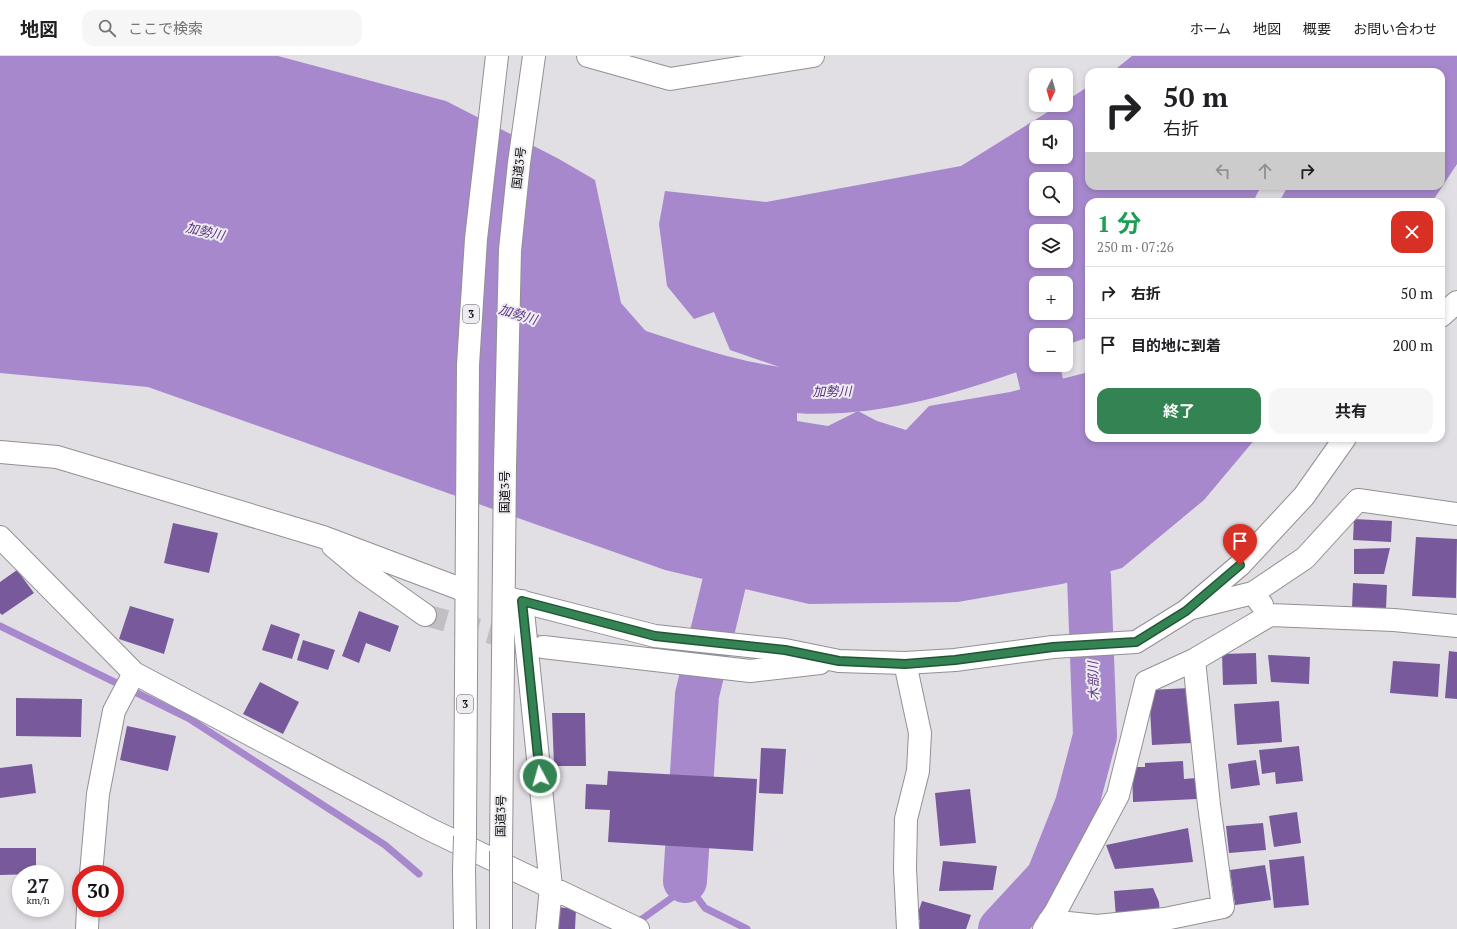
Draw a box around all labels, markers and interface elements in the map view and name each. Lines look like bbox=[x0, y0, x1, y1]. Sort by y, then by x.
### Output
search box bbox=[82, 10, 362, 46]
text: 地図 bbox=[20, 16, 58, 41]
icon: search bbox=[96, 17, 118, 39]
text: ここで検索 bbox=[128, 18, 203, 38]
text: ホーム bbox=[1189, 19, 1231, 38]
text: 地図 bbox=[1253, 19, 1281, 38]
text: 概要 bbox=[1303, 19, 1331, 38]
text: お問い合わせ bbox=[1353, 19, 1437, 38]
north arrow bbox=[1029, 68, 1073, 112]
map controls bbox=[1029, 68, 1073, 372]
text: 50 m bbox=[1163, 78, 1228, 115]
icon: right bbox=[1097, 84, 1149, 136]
text: 右折 bbox=[1163, 116, 1199, 140]
button: sound bbox=[1029, 120, 1073, 164]
street label: 国道3号 bbox=[508, 146, 529, 190]
icon: left bbox=[1212, 160, 1234, 182]
icon: ahead bbox=[1254, 160, 1276, 182]
icon: right bbox=[1296, 160, 1318, 182]
button: search bbox=[1029, 172, 1073, 216]
text: 1 分 bbox=[1097, 207, 1141, 239]
button: close bbox=[1391, 211, 1433, 253]
water label: 加勢川 bbox=[184, 218, 228, 245]
button: layers bbox=[1029, 224, 1073, 268]
text: 250 m · 07:26 bbox=[1097, 238, 1174, 256]
button: + bbox=[1029, 276, 1073, 320]
icon: right bbox=[1097, 282, 1119, 304]
text: 右折 bbox=[1131, 283, 1161, 303]
text: 50 m bbox=[1400, 283, 1433, 303]
water label: 加勢川 bbox=[497, 300, 541, 329]
road number: 3 bbox=[463, 305, 479, 323]
button: − bbox=[1029, 328, 1073, 372]
icon: arrive bbox=[1097, 334, 1119, 356]
text: 目的地に到着 bbox=[1131, 335, 1221, 355]
text: 200 m bbox=[1392, 335, 1433, 355]
water label: 加勢川 bbox=[812, 382, 854, 400]
button: 終了 bbox=[1097, 388, 1261, 434]
button: 共有 bbox=[1269, 388, 1433, 434]
street label: 国道3号 bbox=[497, 471, 512, 513]
pin bbox=[1223, 524, 1257, 565]
icon: arrive bbox=[1229, 530, 1251, 552]
water label: 木部川 bbox=[1083, 659, 1103, 701]
road number: 3 bbox=[457, 695, 473, 713]
position arrow bbox=[519, 755, 561, 797]
street label: 国道3号 bbox=[493, 795, 508, 837]
speed limit sign: 30 bbox=[72, 865, 124, 917]
text: 27 bbox=[27, 872, 49, 899]
text: km/h bbox=[26, 894, 50, 907]

